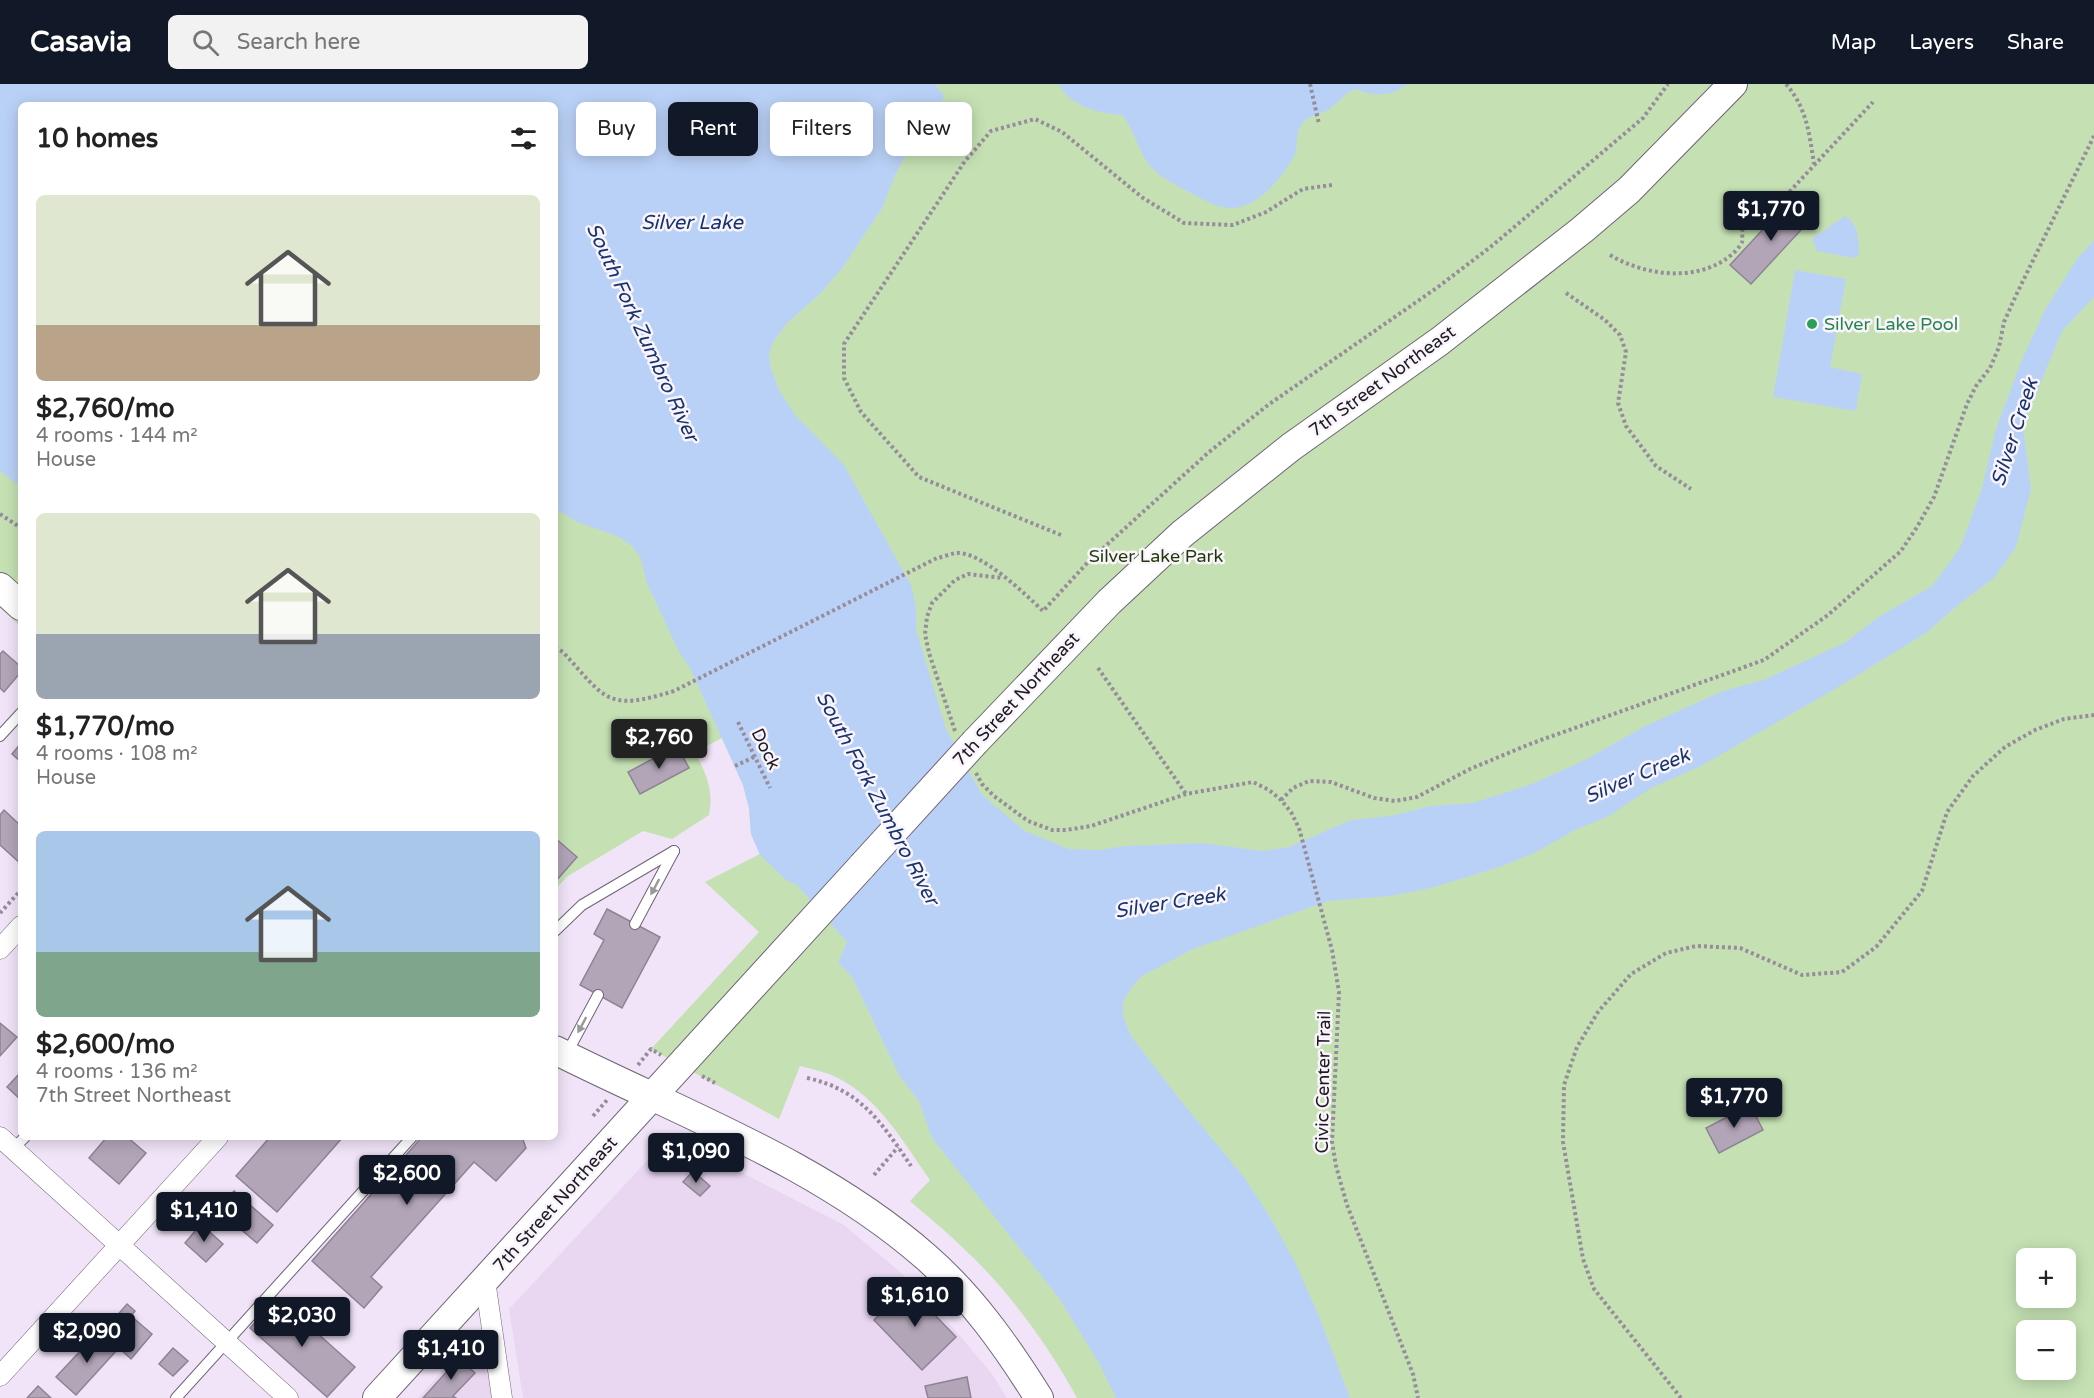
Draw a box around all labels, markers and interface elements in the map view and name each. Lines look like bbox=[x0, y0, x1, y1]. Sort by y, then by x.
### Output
search box bbox=[168, 15, 588, 69]
text: Casavia bbox=[30, 25, 132, 59]
icon: search bbox=[189, 26, 222, 59]
text: Search here bbox=[237, 29, 360, 55]
text: Map bbox=[1831, 30, 1876, 55]
text: Layers bbox=[1909, 30, 1974, 55]
text: Share bbox=[2007, 30, 2064, 55]
chip: Buy bbox=[576, 102, 656, 156]
chip: Rent bbox=[668, 102, 758, 156]
chip: Filters bbox=[770, 102, 873, 156]
chip: New bbox=[885, 102, 972, 156]
icon: filters bbox=[507, 122, 540, 155]
text: 10 homes bbox=[36, 123, 158, 154]
pin: $1,770 bbox=[1722, 191, 1820, 242]
text: $1,770 bbox=[1737, 198, 1805, 222]
water label: Silver Lake bbox=[641, 211, 744, 235]
water label: South Fork Zumbro River bbox=[581, 219, 704, 448]
icon: home bbox=[234, 234, 342, 342]
place label: Silver Lake Pool bbox=[1824, 313, 1958, 335]
marker: Silver Lake Pool bbox=[1805, 317, 1819, 331]
street label: 7th Street Northeast bbox=[1305, 320, 1460, 442]
water label: Silver Creek bbox=[1986, 374, 2044, 489]
text: $2,760/mo bbox=[36, 393, 175, 424]
text: 4 rooms · 144 m² bbox=[36, 424, 198, 448]
text: House bbox=[36, 448, 96, 472]
park label: Silver Lake Park bbox=[1089, 545, 1223, 567]
icon: home bbox=[234, 552, 342, 660]
street label: 7th Street Northeast bbox=[948, 627, 1084, 771]
water label: South Fork Zumbro River bbox=[811, 688, 945, 911]
text: $1,770/mo bbox=[36, 711, 175, 742]
pin: $2,760 bbox=[610, 719, 708, 770]
street label: Dock bbox=[747, 725, 786, 774]
text: $2,760 bbox=[625, 726, 693, 750]
text: 4 rooms · 108 m² bbox=[36, 742, 198, 766]
water label: Silver Creek bbox=[1581, 742, 1695, 809]
text: House bbox=[36, 766, 96, 790]
icon: home bbox=[234, 870, 342, 978]
one-way arrow bbox=[650, 879, 660, 896]
water label: Silver Creek bbox=[1113, 882, 1229, 924]
street label: Civic Center Trail bbox=[1311, 1010, 1335, 1154]
one-way arrow bbox=[577, 1017, 587, 1034]
text: $2,600/mo bbox=[36, 1029, 175, 1060]
text: 4 rooms · 136 m² bbox=[36, 1060, 198, 1084]
pin: $1,770 bbox=[1685, 1078, 1783, 1129]
text: 7th Street Northeast bbox=[36, 1084, 231, 1108]
text: $1,770 bbox=[1700, 1085, 1768, 1109]
street label: 7th Street Northeast bbox=[488, 1131, 622, 1277]
pin: $1,090 bbox=[647, 1133, 745, 1184]
text: $1,090 bbox=[662, 1140, 730, 1164]
pin: $2,600 bbox=[358, 1155, 456, 1206]
text: $2,600 bbox=[373, 1162, 441, 1186]
pin: $1,410 bbox=[155, 1192, 253, 1243]
text: $1,410 bbox=[170, 1199, 238, 1223]
map controls bbox=[2016, 1248, 2076, 1380]
button: + bbox=[2016, 1248, 2076, 1308]
pin: $1,610 bbox=[866, 1277, 964, 1328]
text: $1,610 bbox=[881, 1284, 949, 1308]
pin: $2,030 bbox=[253, 1297, 351, 1348]
text: $2,030 bbox=[268, 1304, 336, 1328]
pin: $2,090 bbox=[38, 1313, 136, 1364]
text: $2,090 bbox=[53, 1320, 121, 1344]
button: − bbox=[2016, 1320, 2076, 1380]
pin: $1,410 bbox=[402, 1330, 500, 1381]
text: $1,410 bbox=[417, 1337, 485, 1361]

